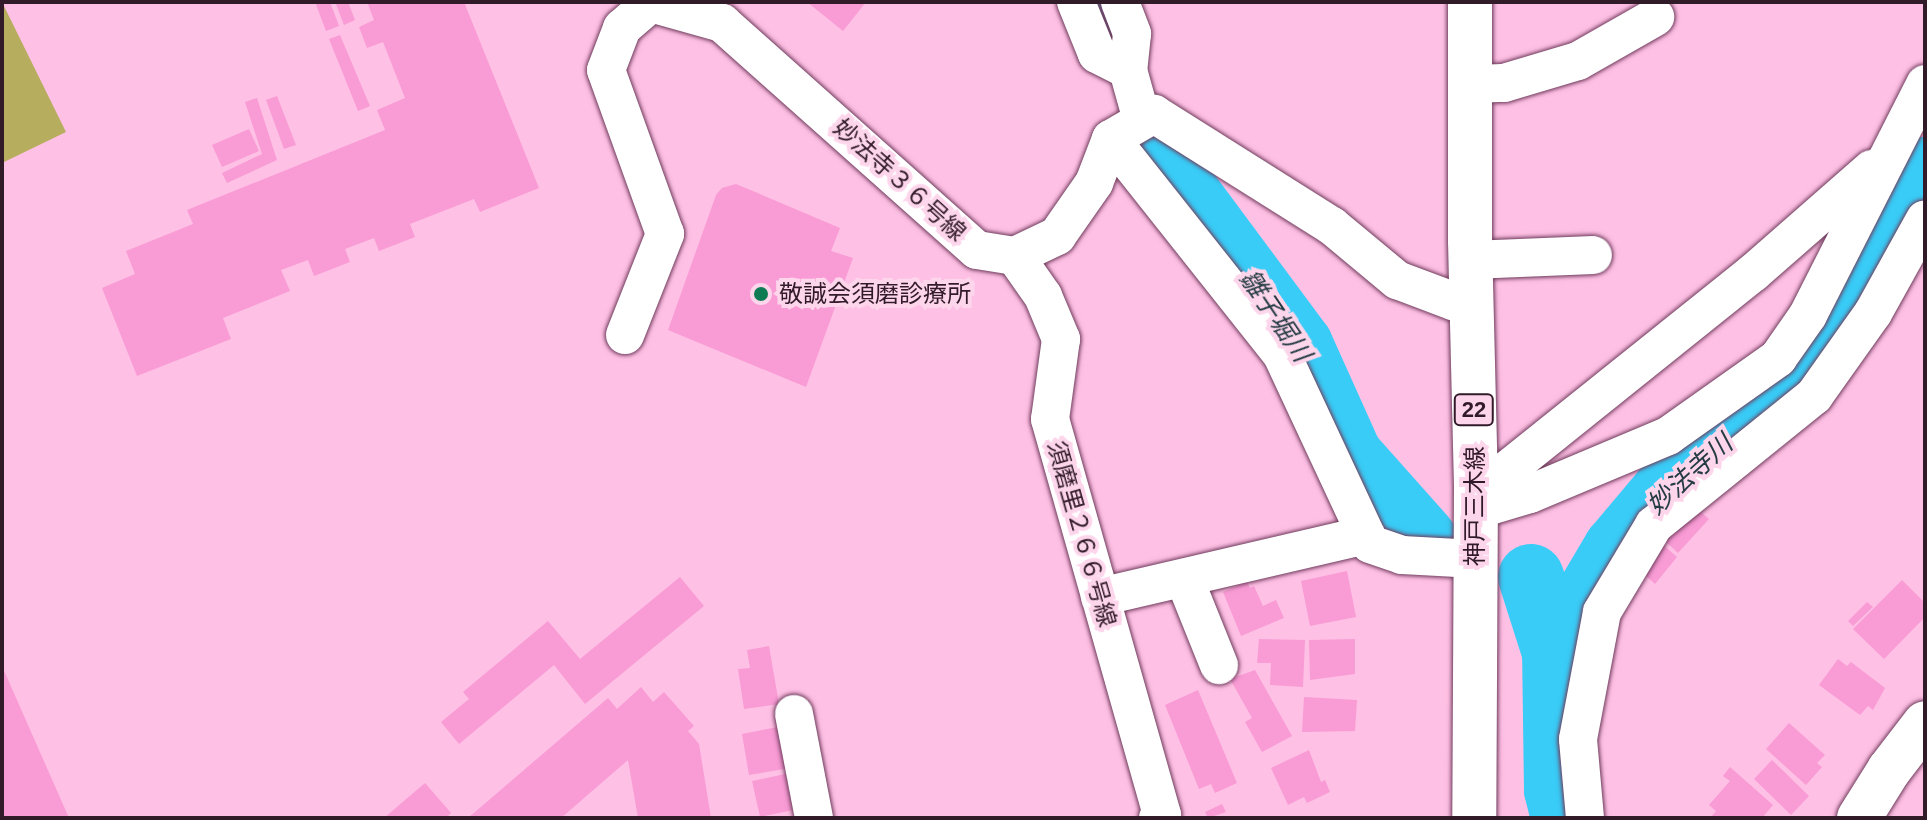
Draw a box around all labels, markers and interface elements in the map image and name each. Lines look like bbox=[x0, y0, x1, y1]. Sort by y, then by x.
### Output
street label: 妙法寺３６号線 bbox=[828, 113, 972, 247]
water label: 雛子堀川 bbox=[1233, 264, 1317, 368]
place label: 敬誠会須磨診療所 bbox=[779, 280, 971, 308]
marker: 敬誠会須磨診療所 bbox=[750, 283, 772, 305]
road number: 22 bbox=[1452, 392, 1496, 428]
water label: 妙法寺川 bbox=[1641, 429, 1739, 521]
street label: 須磨里２６６号線 bbox=[1042, 438, 1122, 630]
street label: 神戸三木線 bbox=[1461, 446, 1489, 566]

